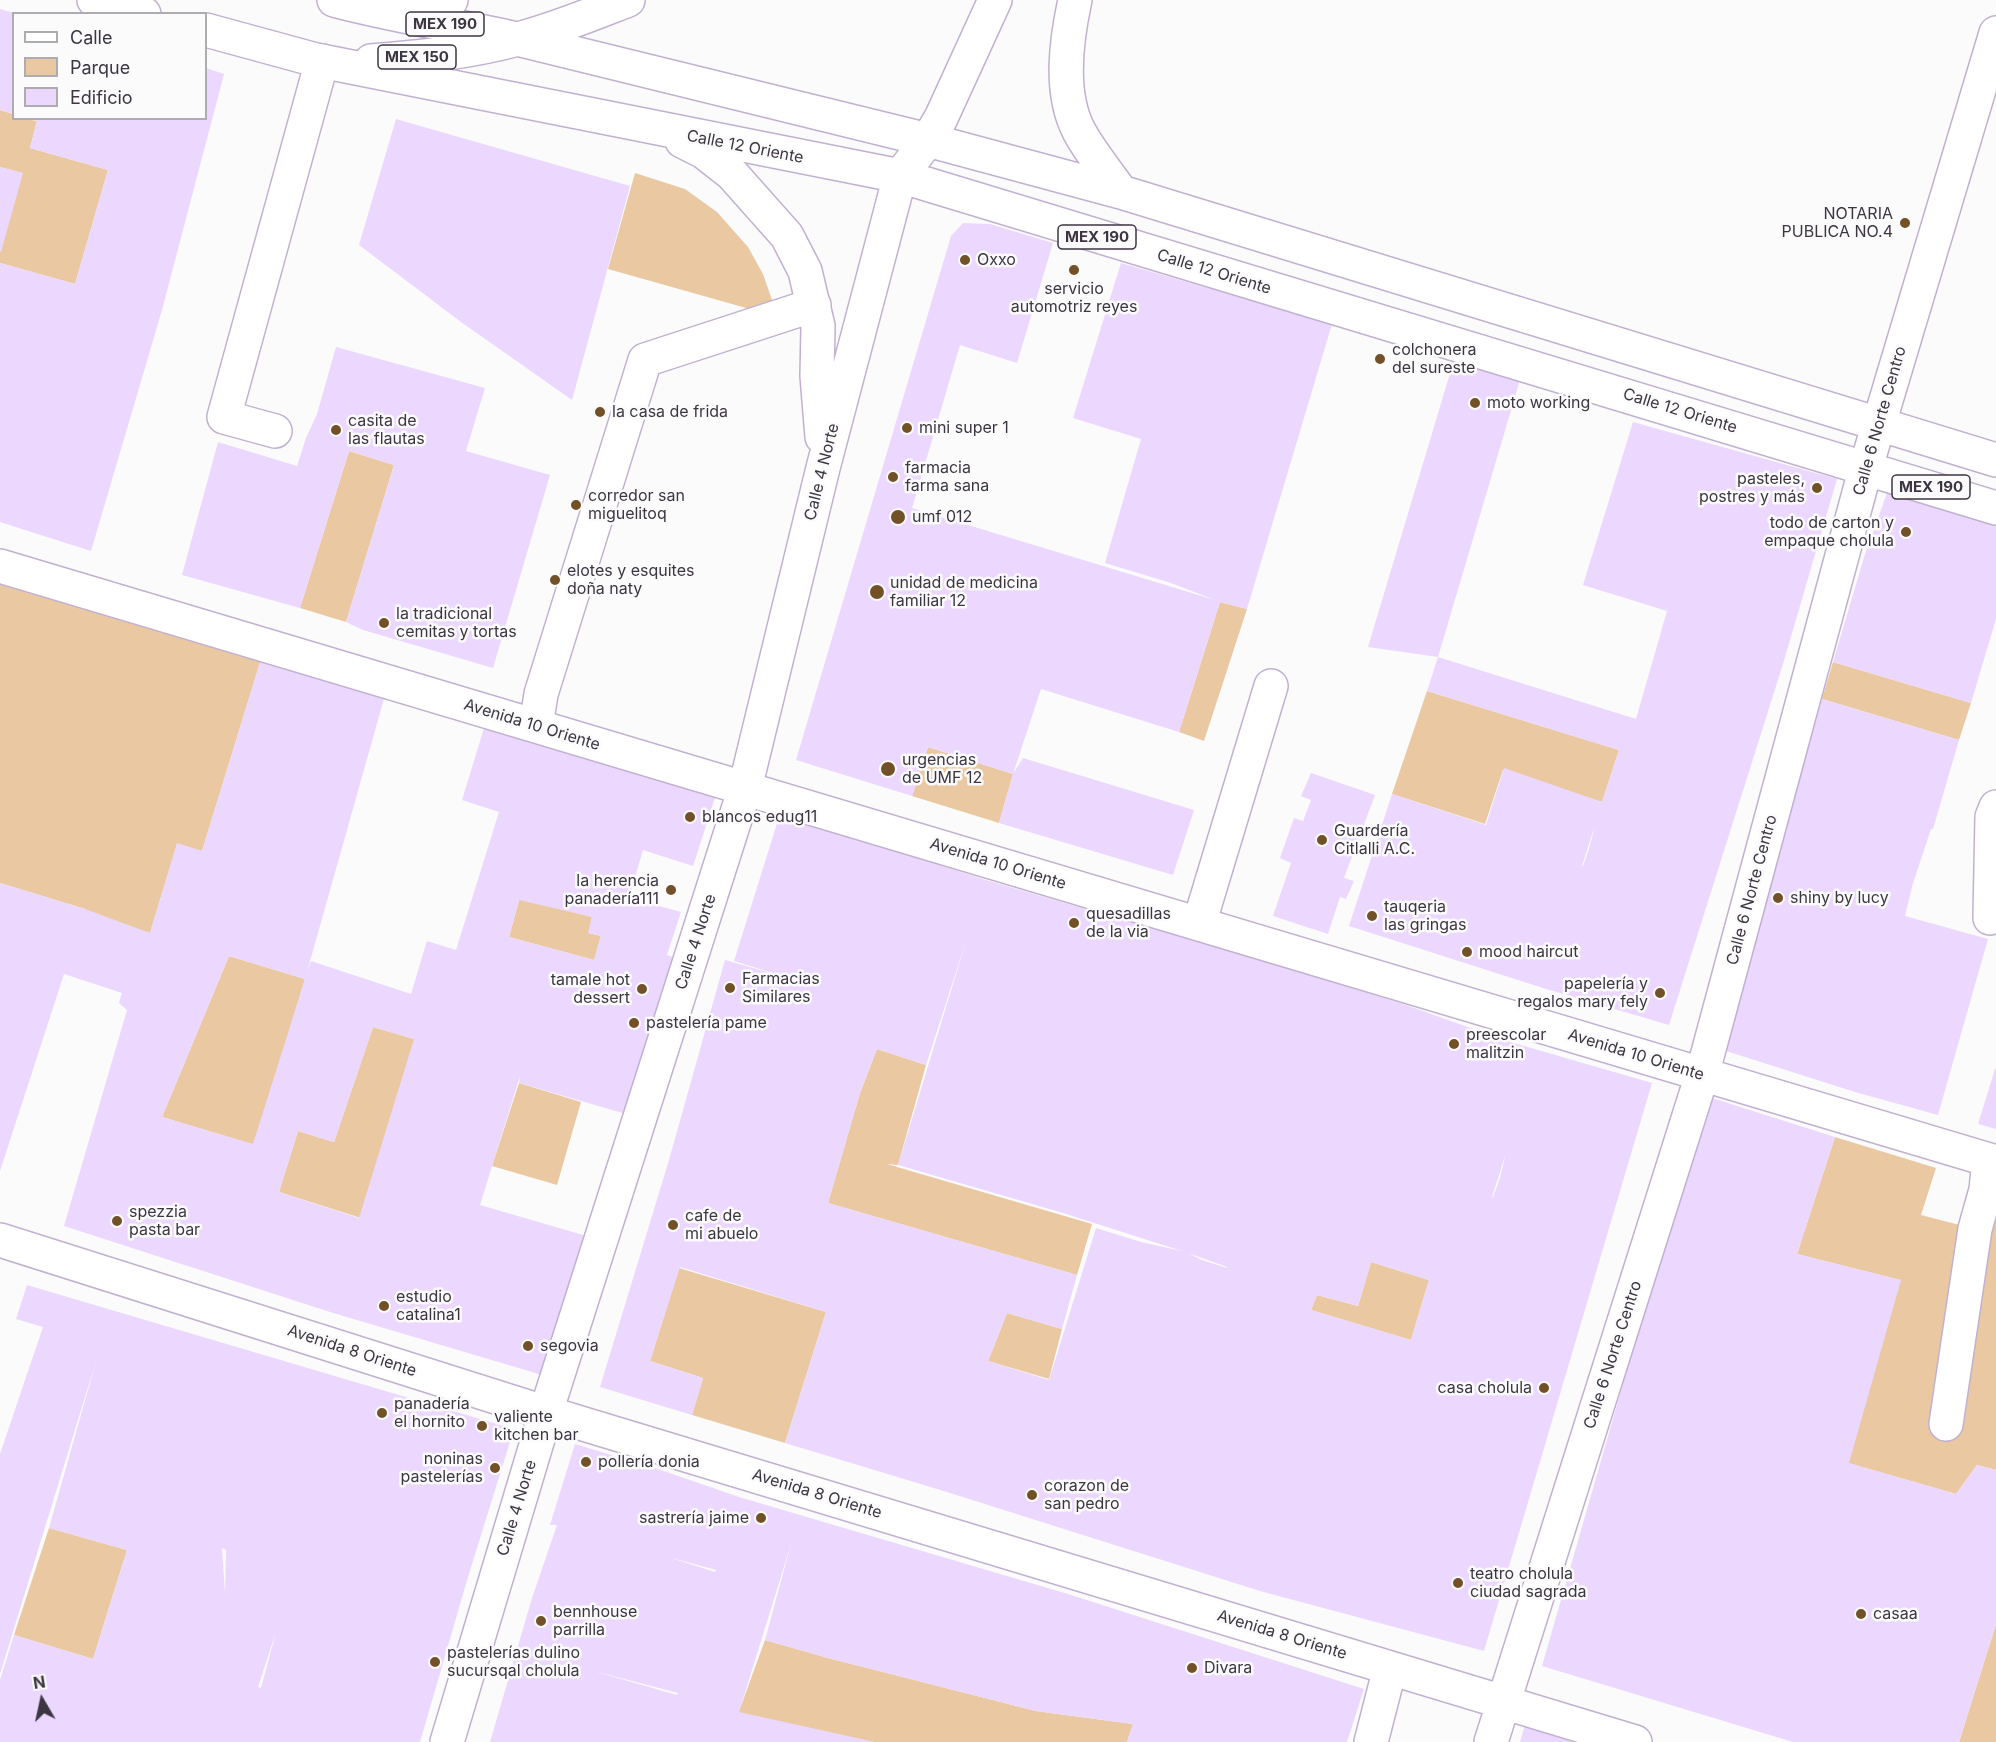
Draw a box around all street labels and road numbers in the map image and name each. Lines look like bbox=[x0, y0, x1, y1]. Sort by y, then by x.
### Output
road number: MEX 190 bbox=[406, 12, 484, 36]
road number: MEX 150 bbox=[378, 45, 456, 69]
street label: Calle 12 Oriente bbox=[685, 126, 805, 168]
road number: MEX 190 bbox=[1058, 225, 1136, 249]
street label: Calle 12 Oriente bbox=[1154, 245, 1274, 299]
street label: Calle 6 Norte Centro bbox=[1849, 344, 1911, 498]
street label: Calle 12 Oriente bbox=[1620, 384, 1740, 438]
street label: Calle 4 Norte bbox=[801, 421, 843, 523]
road number: MEX 190 bbox=[1892, 475, 1970, 499]
street label: Avenida 10 Oriente bbox=[462, 695, 602, 755]
street label: Calle 6 Norte Centro bbox=[1723, 813, 1781, 967]
street label: Avenida 10 Oriente bbox=[928, 834, 1068, 894]
street label: Calle 4 Norte bbox=[672, 892, 720, 992]
street label: Avenida 10 Oriente bbox=[1566, 1025, 1706, 1085]
street label: Calle 6 Norte Centro bbox=[1580, 1279, 1646, 1431]
street label: Avenida 8 Oriente bbox=[285, 1321, 419, 1381]
street label: Calle 4 Norte bbox=[493, 1458, 541, 1558]
street label: Avenida 8 Oriente bbox=[750, 1465, 884, 1523]
street label: Avenida 8 Oriente bbox=[1215, 1606, 1349, 1664]

